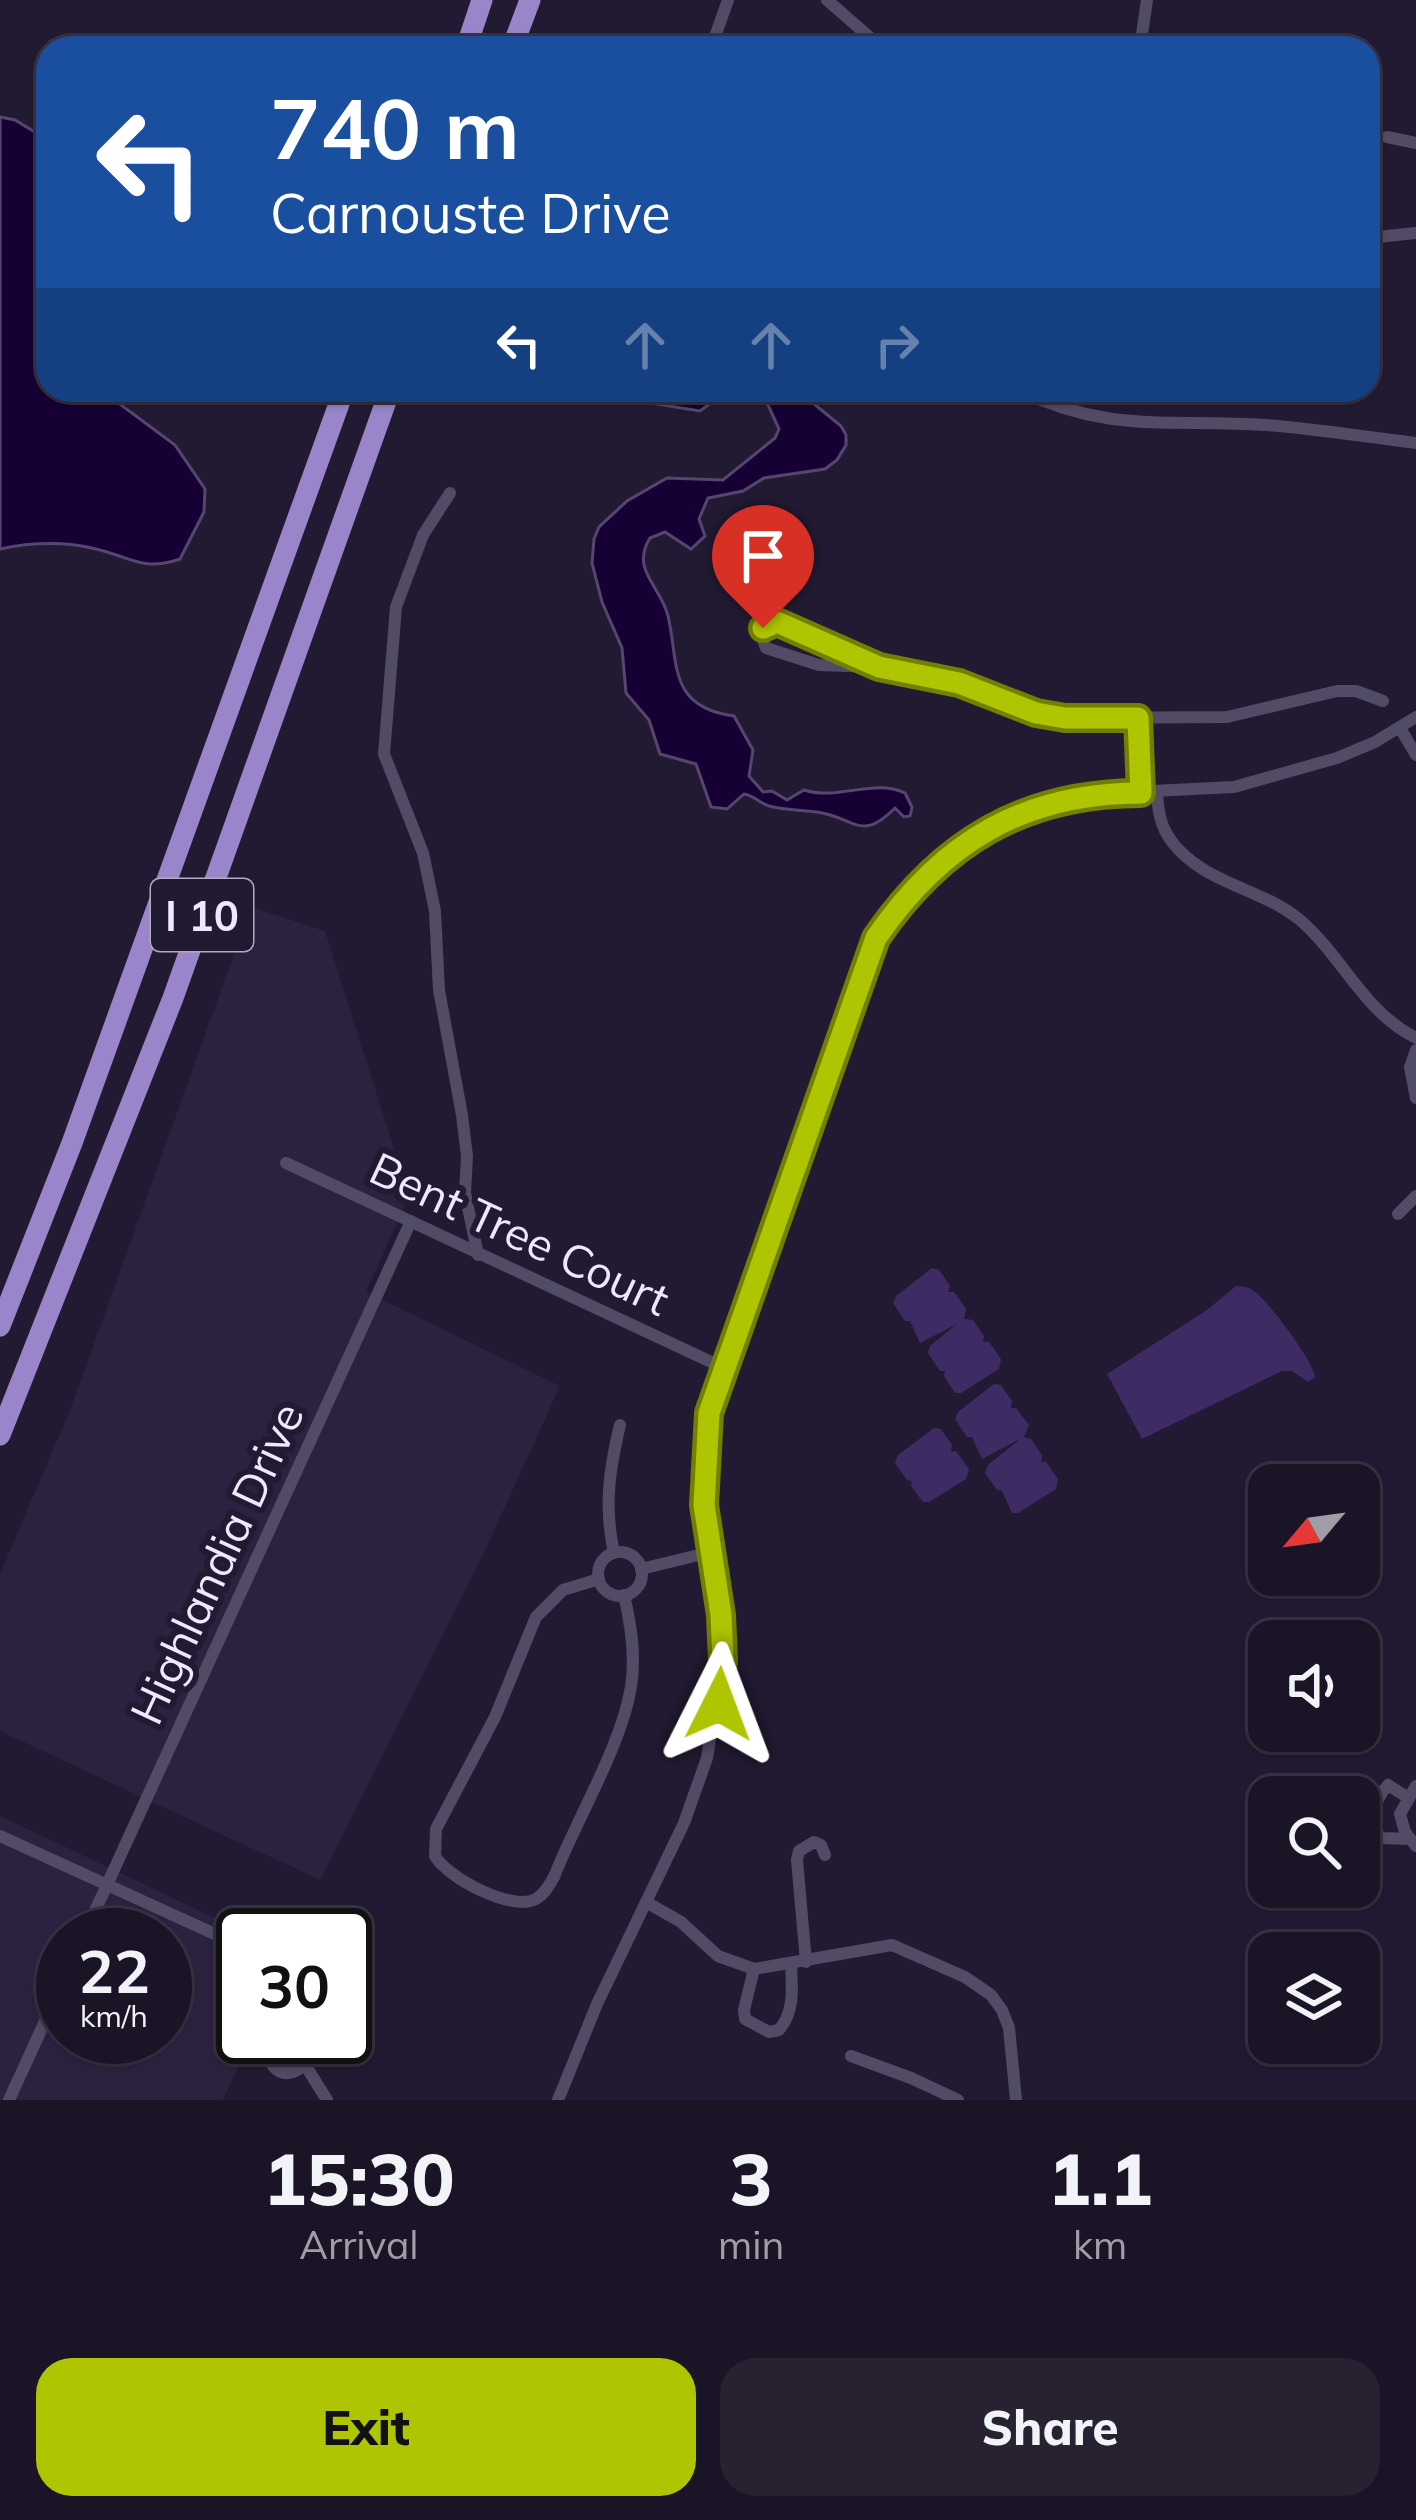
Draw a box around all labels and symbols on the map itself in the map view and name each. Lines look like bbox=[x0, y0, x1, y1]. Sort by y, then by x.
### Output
pin bbox=[712, 505, 814, 628]
road number: I 10 bbox=[151, 879, 253, 951]
street label: Bent Tree Court bbox=[362, 1139, 678, 1327]
street label: Highlandia Drive bbox=[117, 1393, 315, 1733]
north arrow bbox=[1248, 1464, 1380, 1596]
position arrow bbox=[656, 1641, 782, 1767]
speed limit sign: 30 bbox=[216, 1908, 372, 2064]

